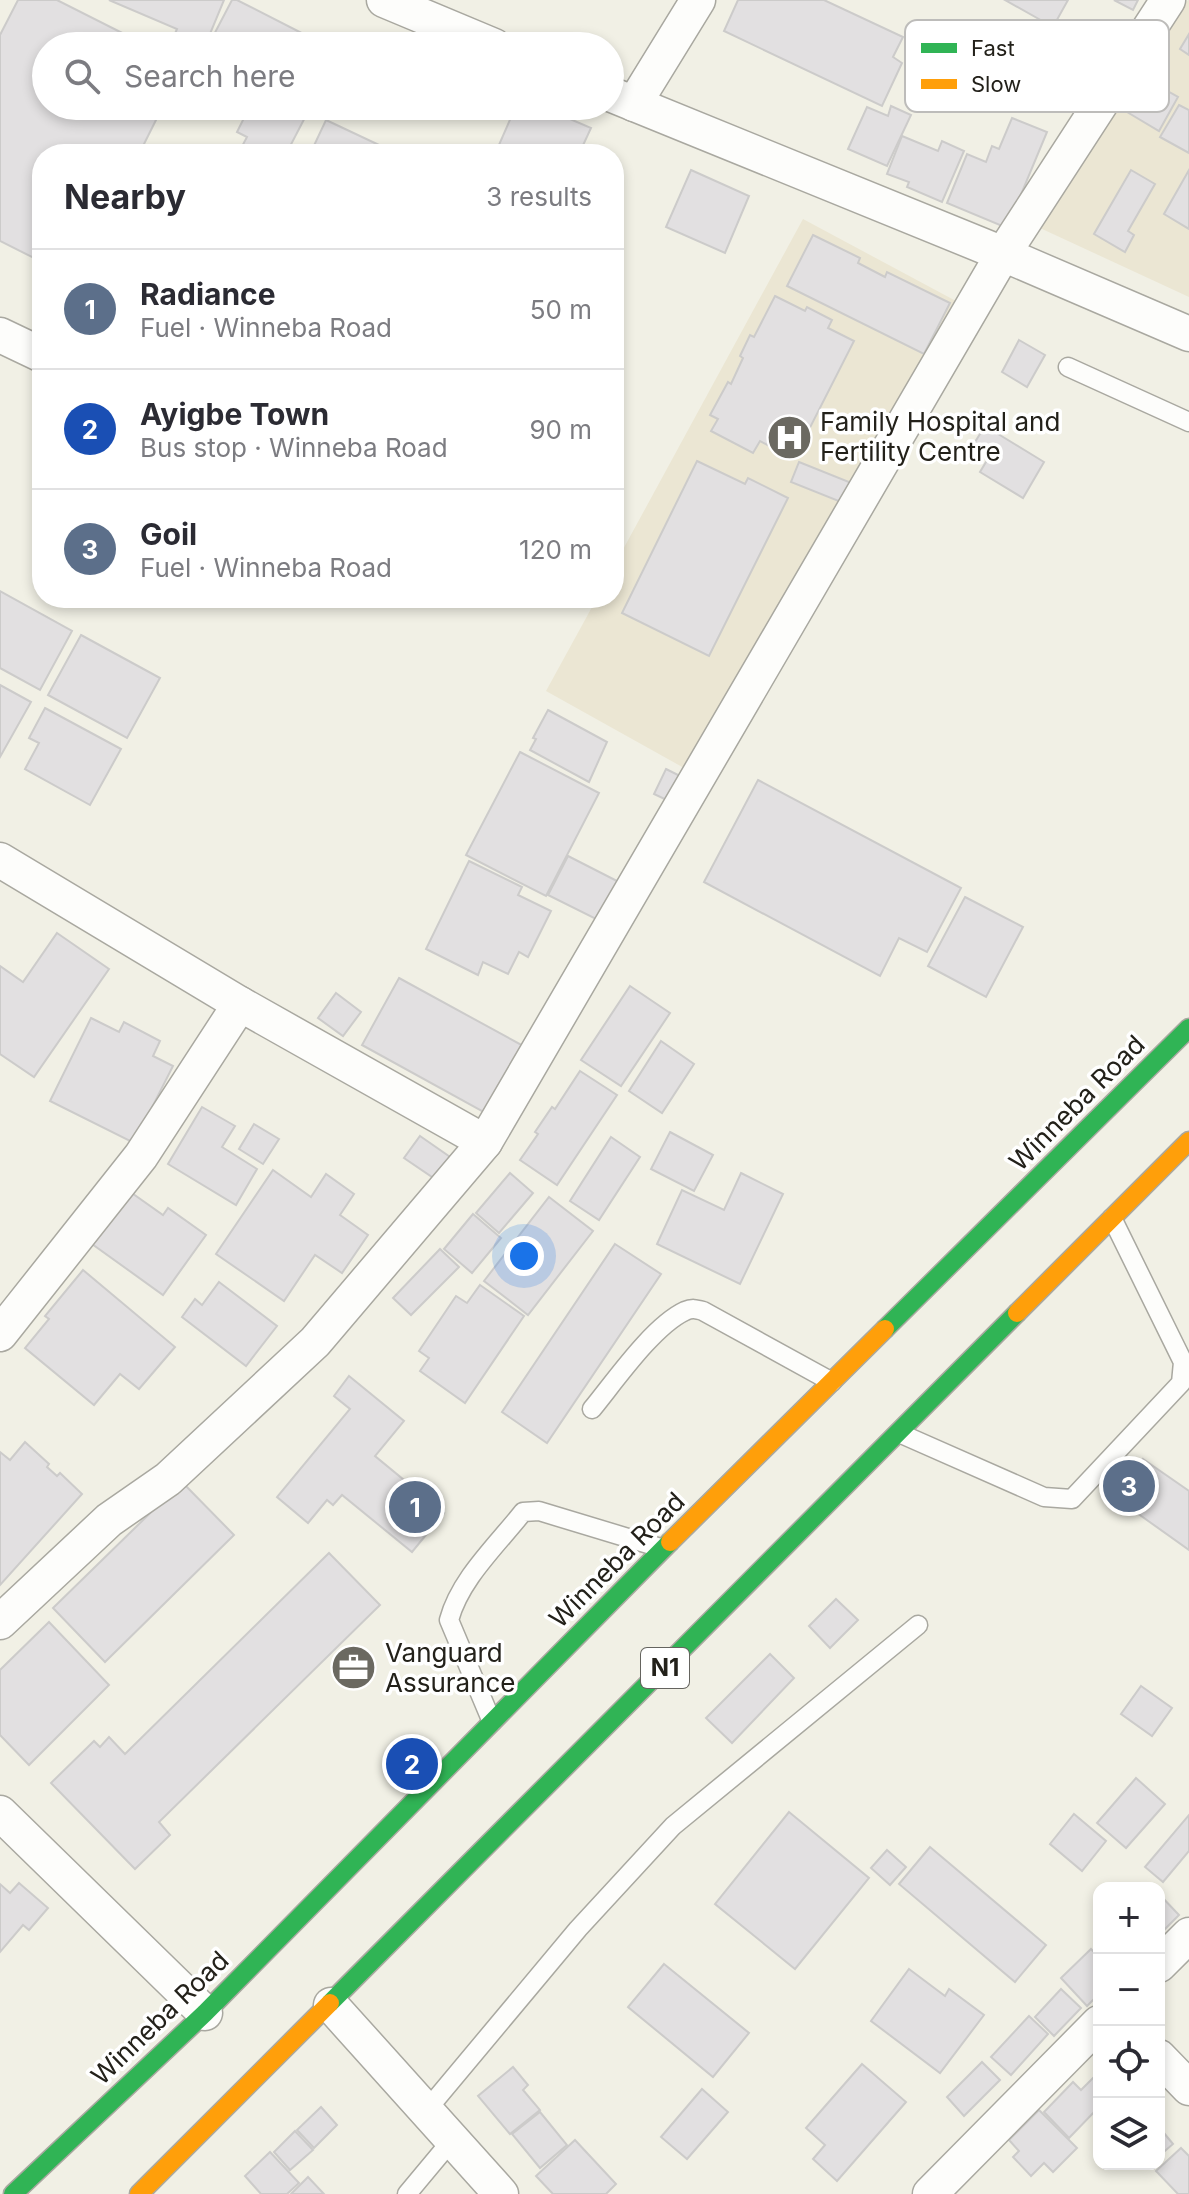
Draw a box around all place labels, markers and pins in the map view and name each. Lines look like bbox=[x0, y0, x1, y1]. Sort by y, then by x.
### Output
place label: Family Hospital and Fertility Centre bbox=[820, 406, 1060, 467]
hospital icon: Family Hospital and Fertility Centre bbox=[765, 413, 813, 461]
pin: 3 bbox=[1103, 1456, 1155, 1516]
pin: 1 bbox=[389, 1477, 441, 1537]
place label: Vanguard Assurance bbox=[385, 1637, 516, 1698]
office icon: Vanguard Assurance bbox=[330, 1644, 378, 1692]
pin: 2 bbox=[386, 1734, 438, 1794]

